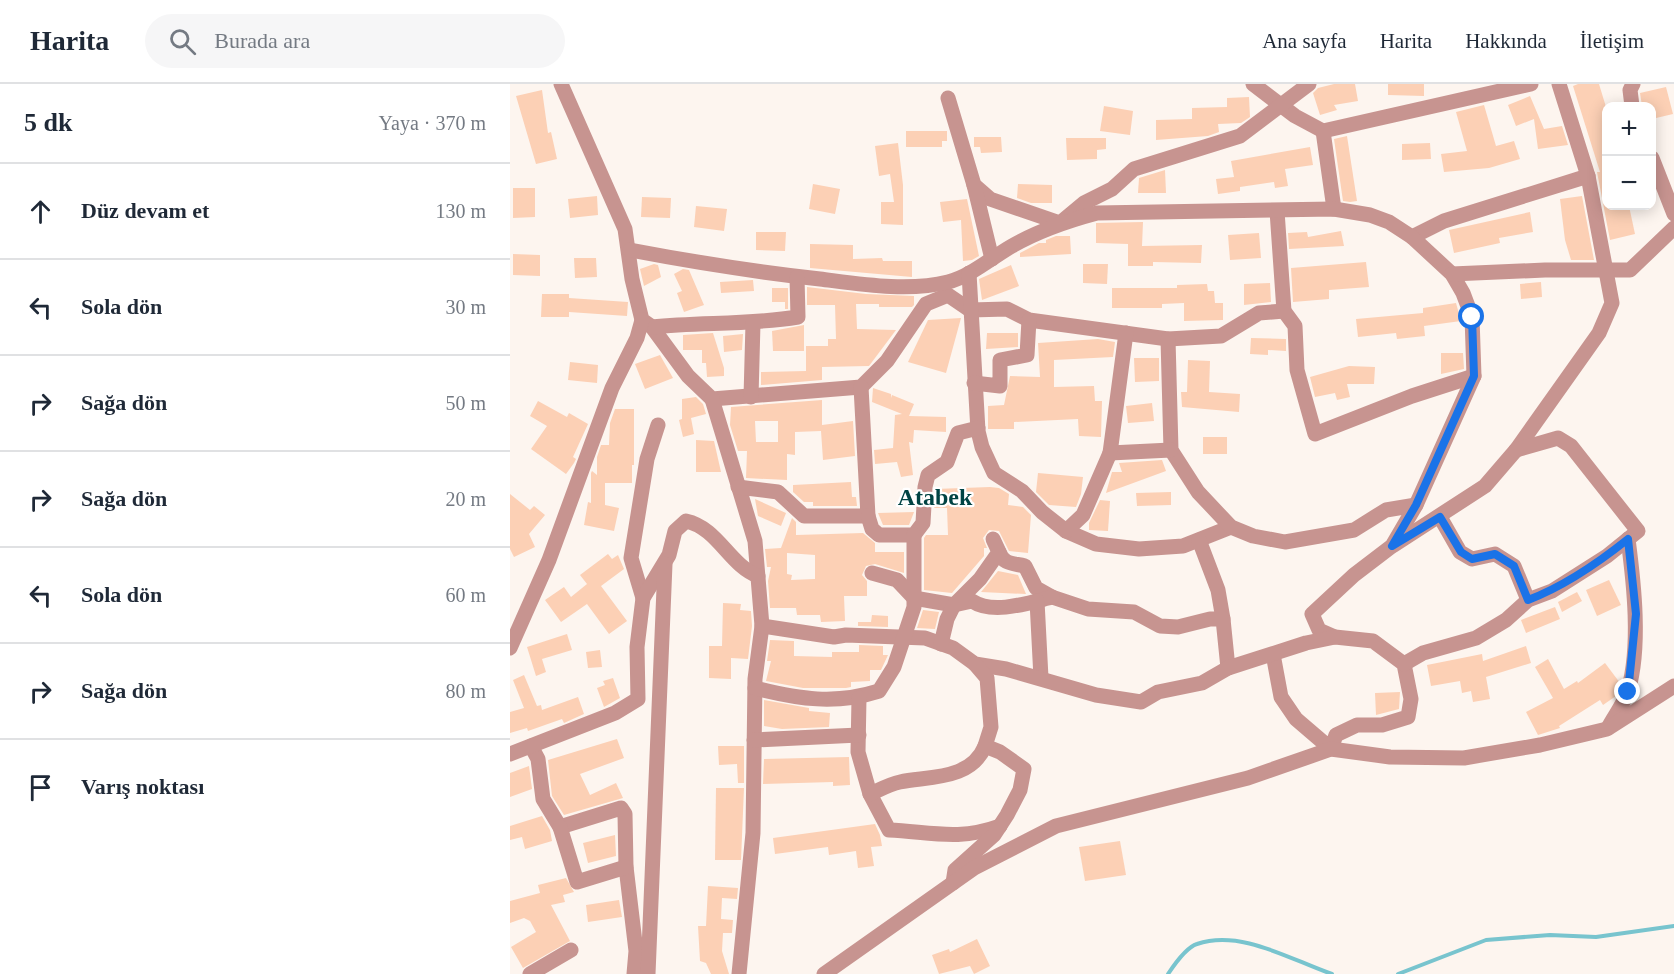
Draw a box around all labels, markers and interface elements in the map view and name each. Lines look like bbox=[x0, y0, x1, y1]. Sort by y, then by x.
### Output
search box bbox=[145, 14, 565, 68]
text: Harita bbox=[30, 25, 109, 56]
icon: search bbox=[166, 25, 199, 58]
text: Burada ara bbox=[214, 28, 310, 53]
text: Ana sayfa bbox=[1262, 29, 1347, 53]
text: Harita bbox=[1380, 29, 1432, 53]
text: Hakkında bbox=[1465, 29, 1547, 53]
text: İletişim bbox=[1580, 29, 1644, 53]
map controls bbox=[1602, 102, 1656, 210]
button: + bbox=[1602, 102, 1656, 156]
text: 5 dk bbox=[24, 108, 72, 137]
text: Yaya · 370 m bbox=[379, 112, 486, 134]
button: − bbox=[1602, 156, 1656, 210]
icon: ahead bbox=[24, 195, 57, 228]
text: Düz devam et bbox=[81, 198, 209, 223]
text: 130 m bbox=[435, 200, 486, 222]
icon: left bbox=[24, 291, 57, 324]
text: Sola dön bbox=[81, 294, 162, 319]
text: 30 m bbox=[445, 296, 486, 318]
route start bbox=[1458, 303, 1484, 329]
icon: right bbox=[24, 387, 57, 420]
text: Sağa dön bbox=[81, 390, 167, 415]
text: 50 m bbox=[445, 392, 486, 414]
icon: right bbox=[24, 483, 57, 516]
district label: Atabek bbox=[898, 484, 973, 510]
text: Sağa dön bbox=[81, 486, 167, 511]
text: 20 m bbox=[445, 488, 486, 510]
icon: left bbox=[24, 579, 57, 612]
text: Sola dön bbox=[81, 582, 162, 607]
text: 60 m bbox=[445, 584, 486, 606]
icon: right bbox=[24, 675, 57, 708]
text: Sağa dön bbox=[81, 678, 167, 703]
route end bbox=[1614, 678, 1640, 704]
text: 80 m bbox=[445, 680, 486, 702]
icon: arrive bbox=[24, 771, 57, 804]
text: Varış noktası bbox=[81, 774, 204, 799]

